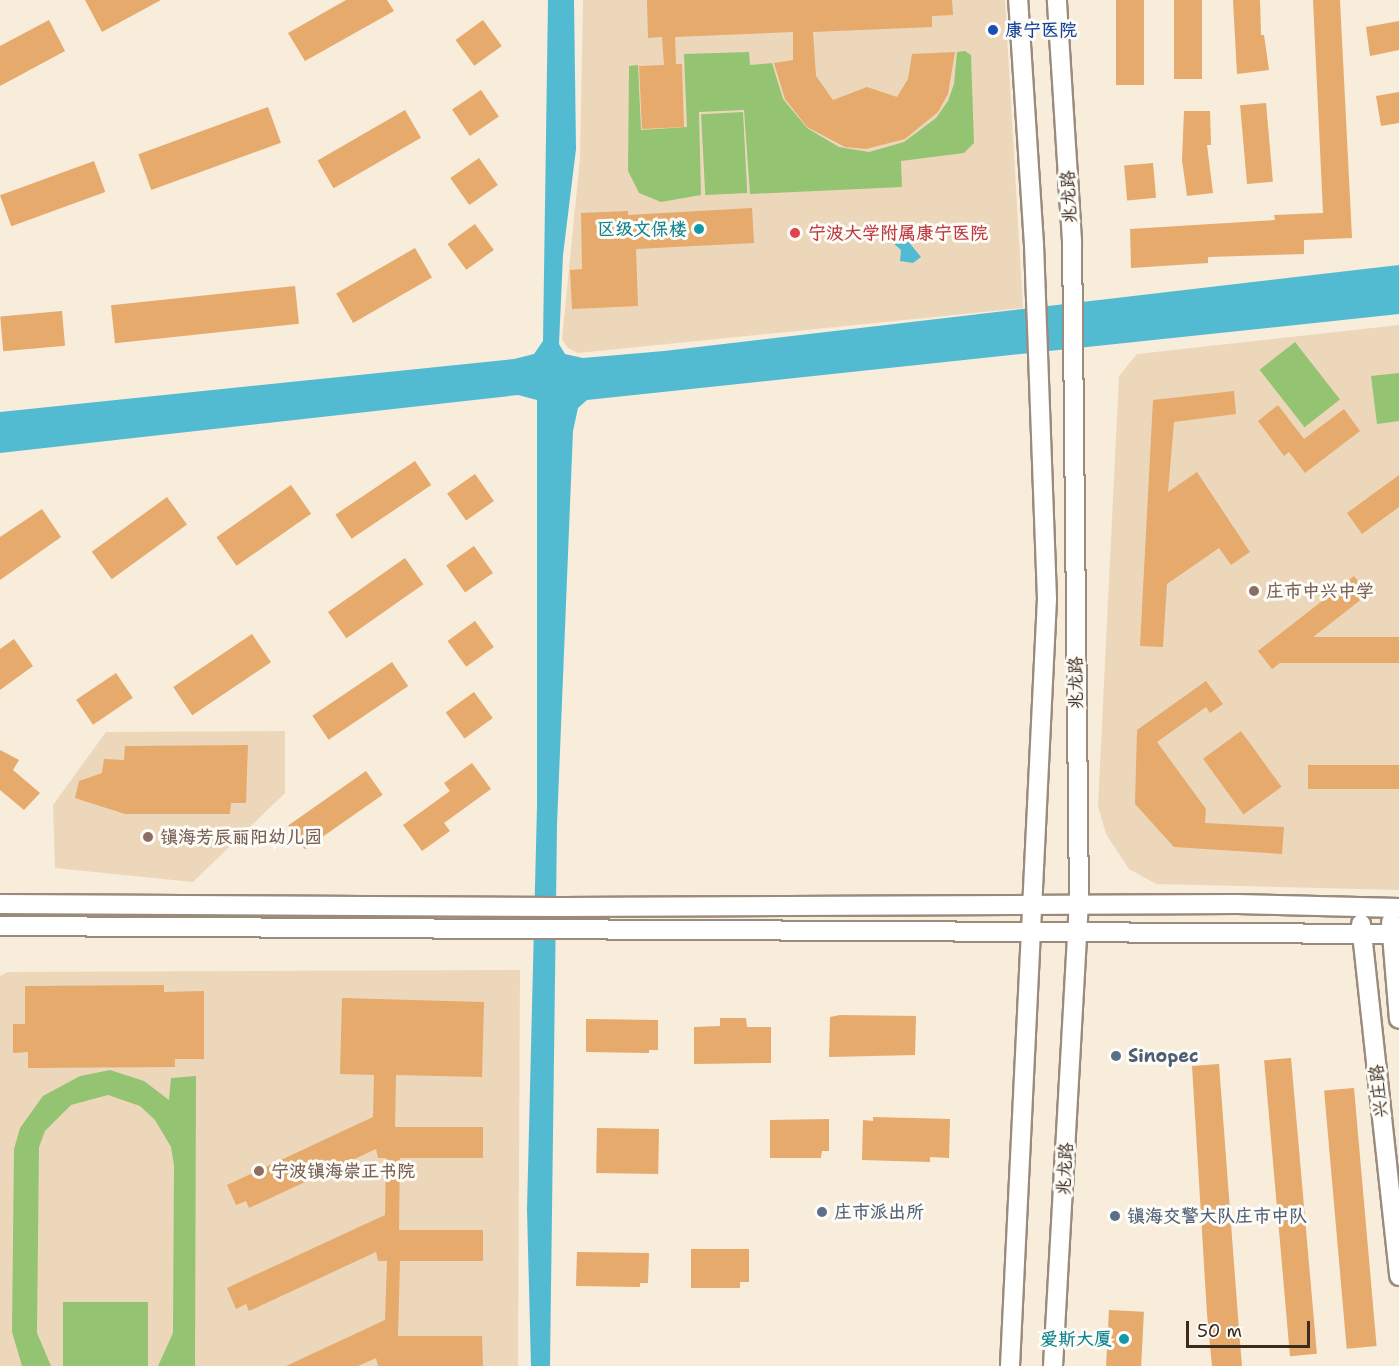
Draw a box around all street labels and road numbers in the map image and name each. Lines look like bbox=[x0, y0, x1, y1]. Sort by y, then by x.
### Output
street label: 兆龙路 bbox=[1057, 169, 1081, 225]
street label: 兆龙路 bbox=[1065, 656, 1087, 710]
street label: 兴庄路 bbox=[1365, 1063, 1393, 1119]
street label: 兆龙路 bbox=[1053, 1141, 1077, 1197]

